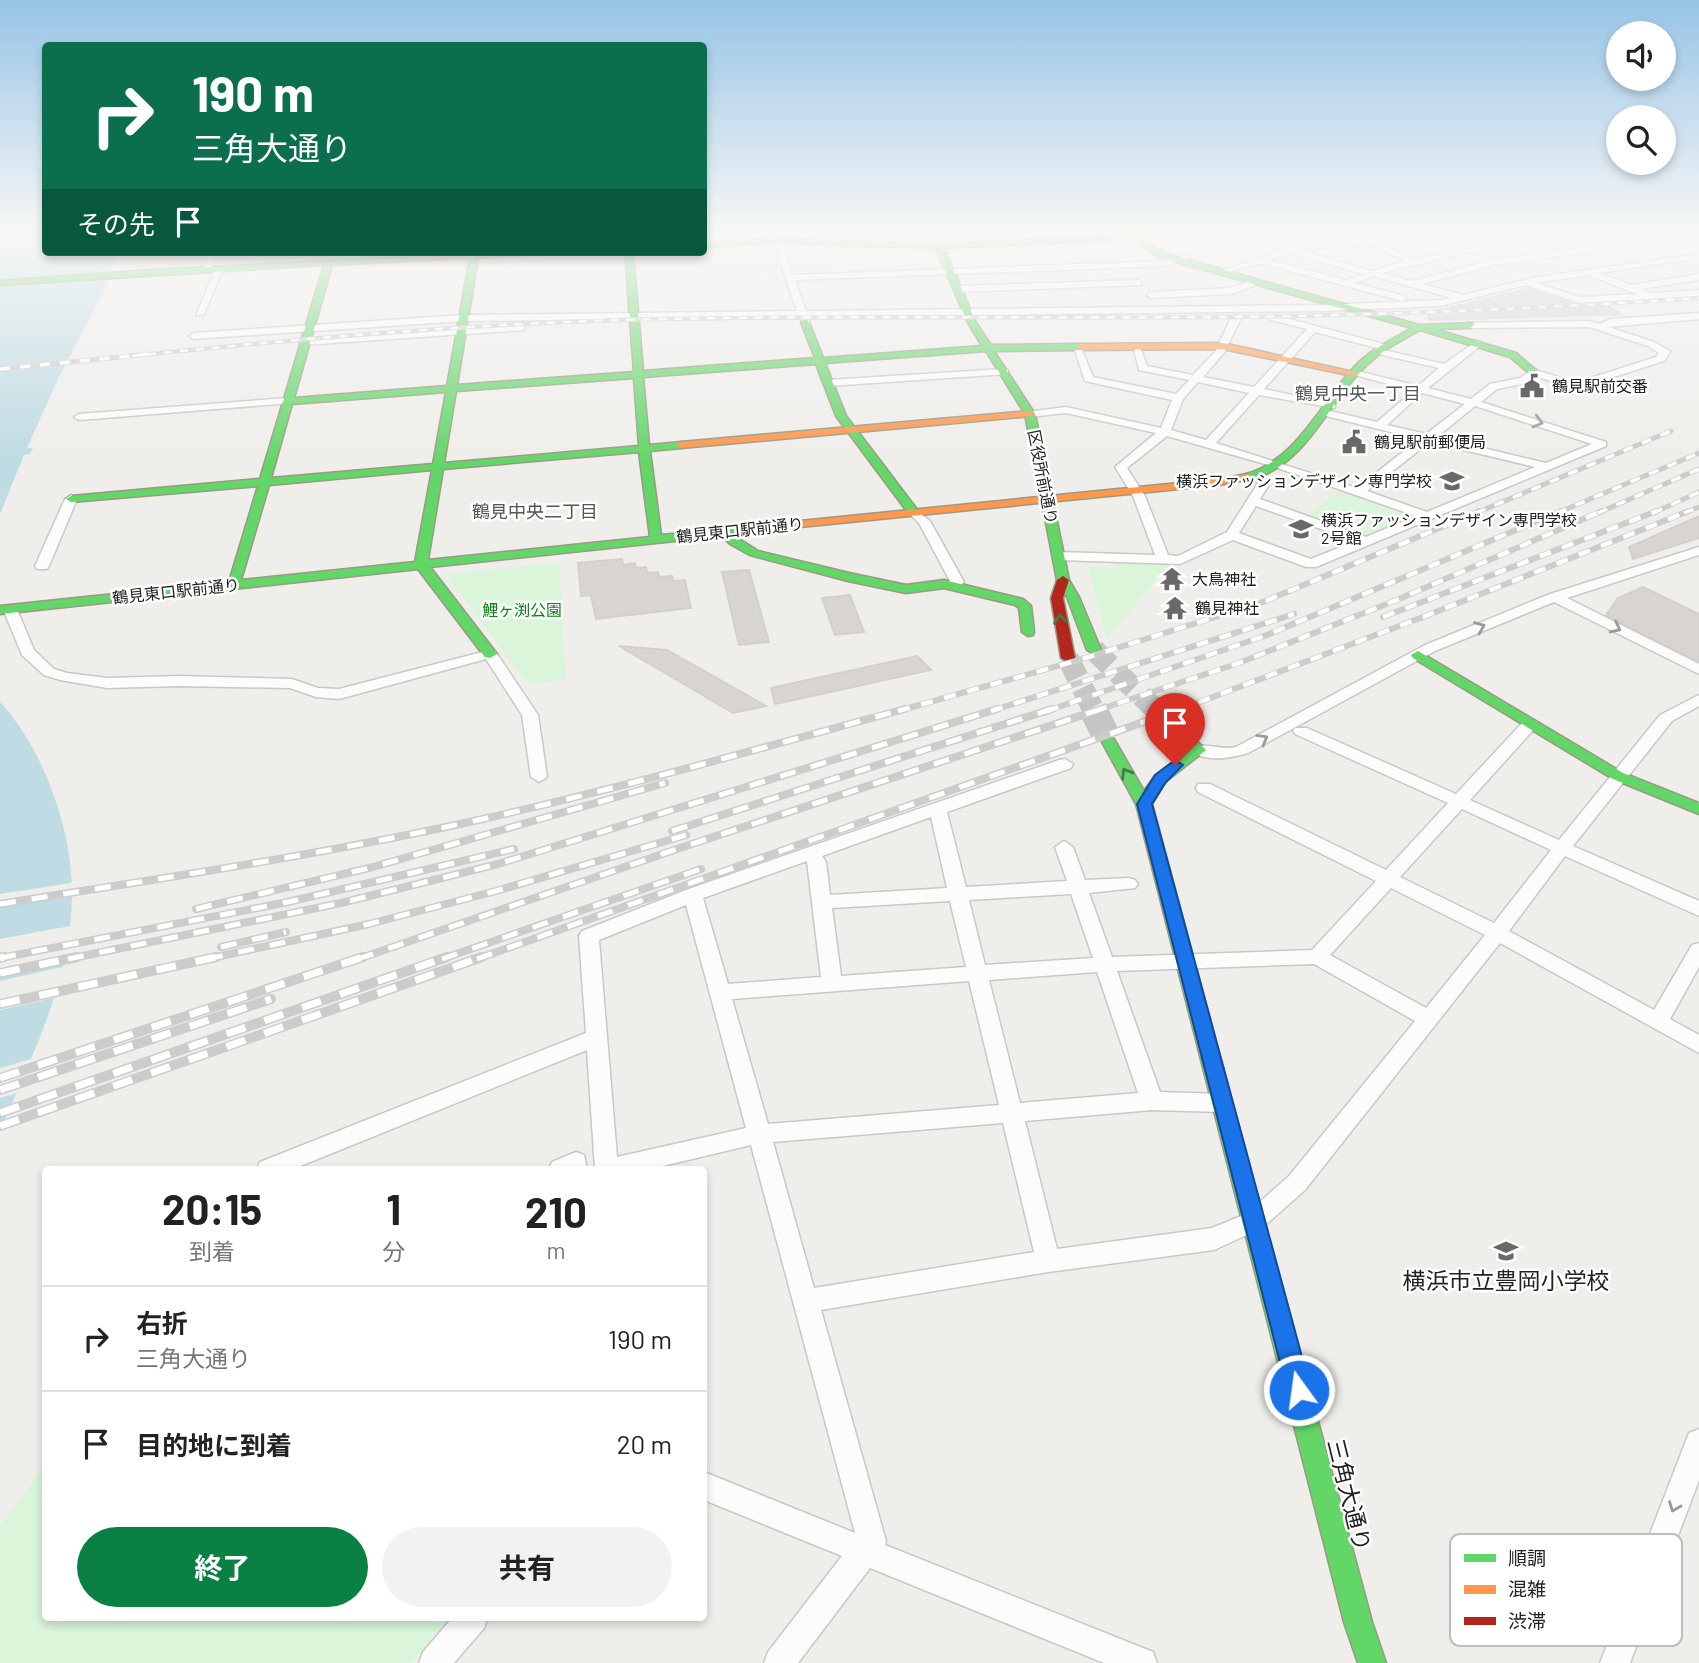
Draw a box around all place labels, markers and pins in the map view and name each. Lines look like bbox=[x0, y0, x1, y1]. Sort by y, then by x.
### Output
public building icon: 鶴見駅前交番 bbox=[1518, 372, 1546, 400]
place label: 鶴見駅前交番 bbox=[1552, 376, 1648, 395]
public building icon: 鶴見駅前郵便局 bbox=[1340, 428, 1368, 456]
place label: 鶴見駅前郵便局 bbox=[1374, 432, 1486, 451]
school or university icon: 横浜ファッションデザイン専門学校 bbox=[1438, 467, 1466, 495]
place label: 横浜ファッションデザイン専門学校 bbox=[1176, 471, 1432, 490]
place label: 横浜ファッションデザイン専門学校 2号館 bbox=[1321, 510, 1577, 547]
school or university icon: 横浜ファッションデザイン専門学校 2号館 bbox=[1287, 515, 1315, 543]
temple icon: 大鳥神社 bbox=[1158, 565, 1186, 593]
place label: 大鳥神社 bbox=[1192, 569, 1256, 588]
temple icon: 鶴見神社 bbox=[1161, 594, 1189, 622]
place label: 鶴見神社 bbox=[1195, 598, 1259, 617]
pin bbox=[1145, 693, 1205, 765]
school or university icon: 横浜市立豊岡小学校 bbox=[1492, 1237, 1520, 1265]
place label: 横浜市立豊岡小学校 bbox=[1403, 1266, 1610, 1294]

